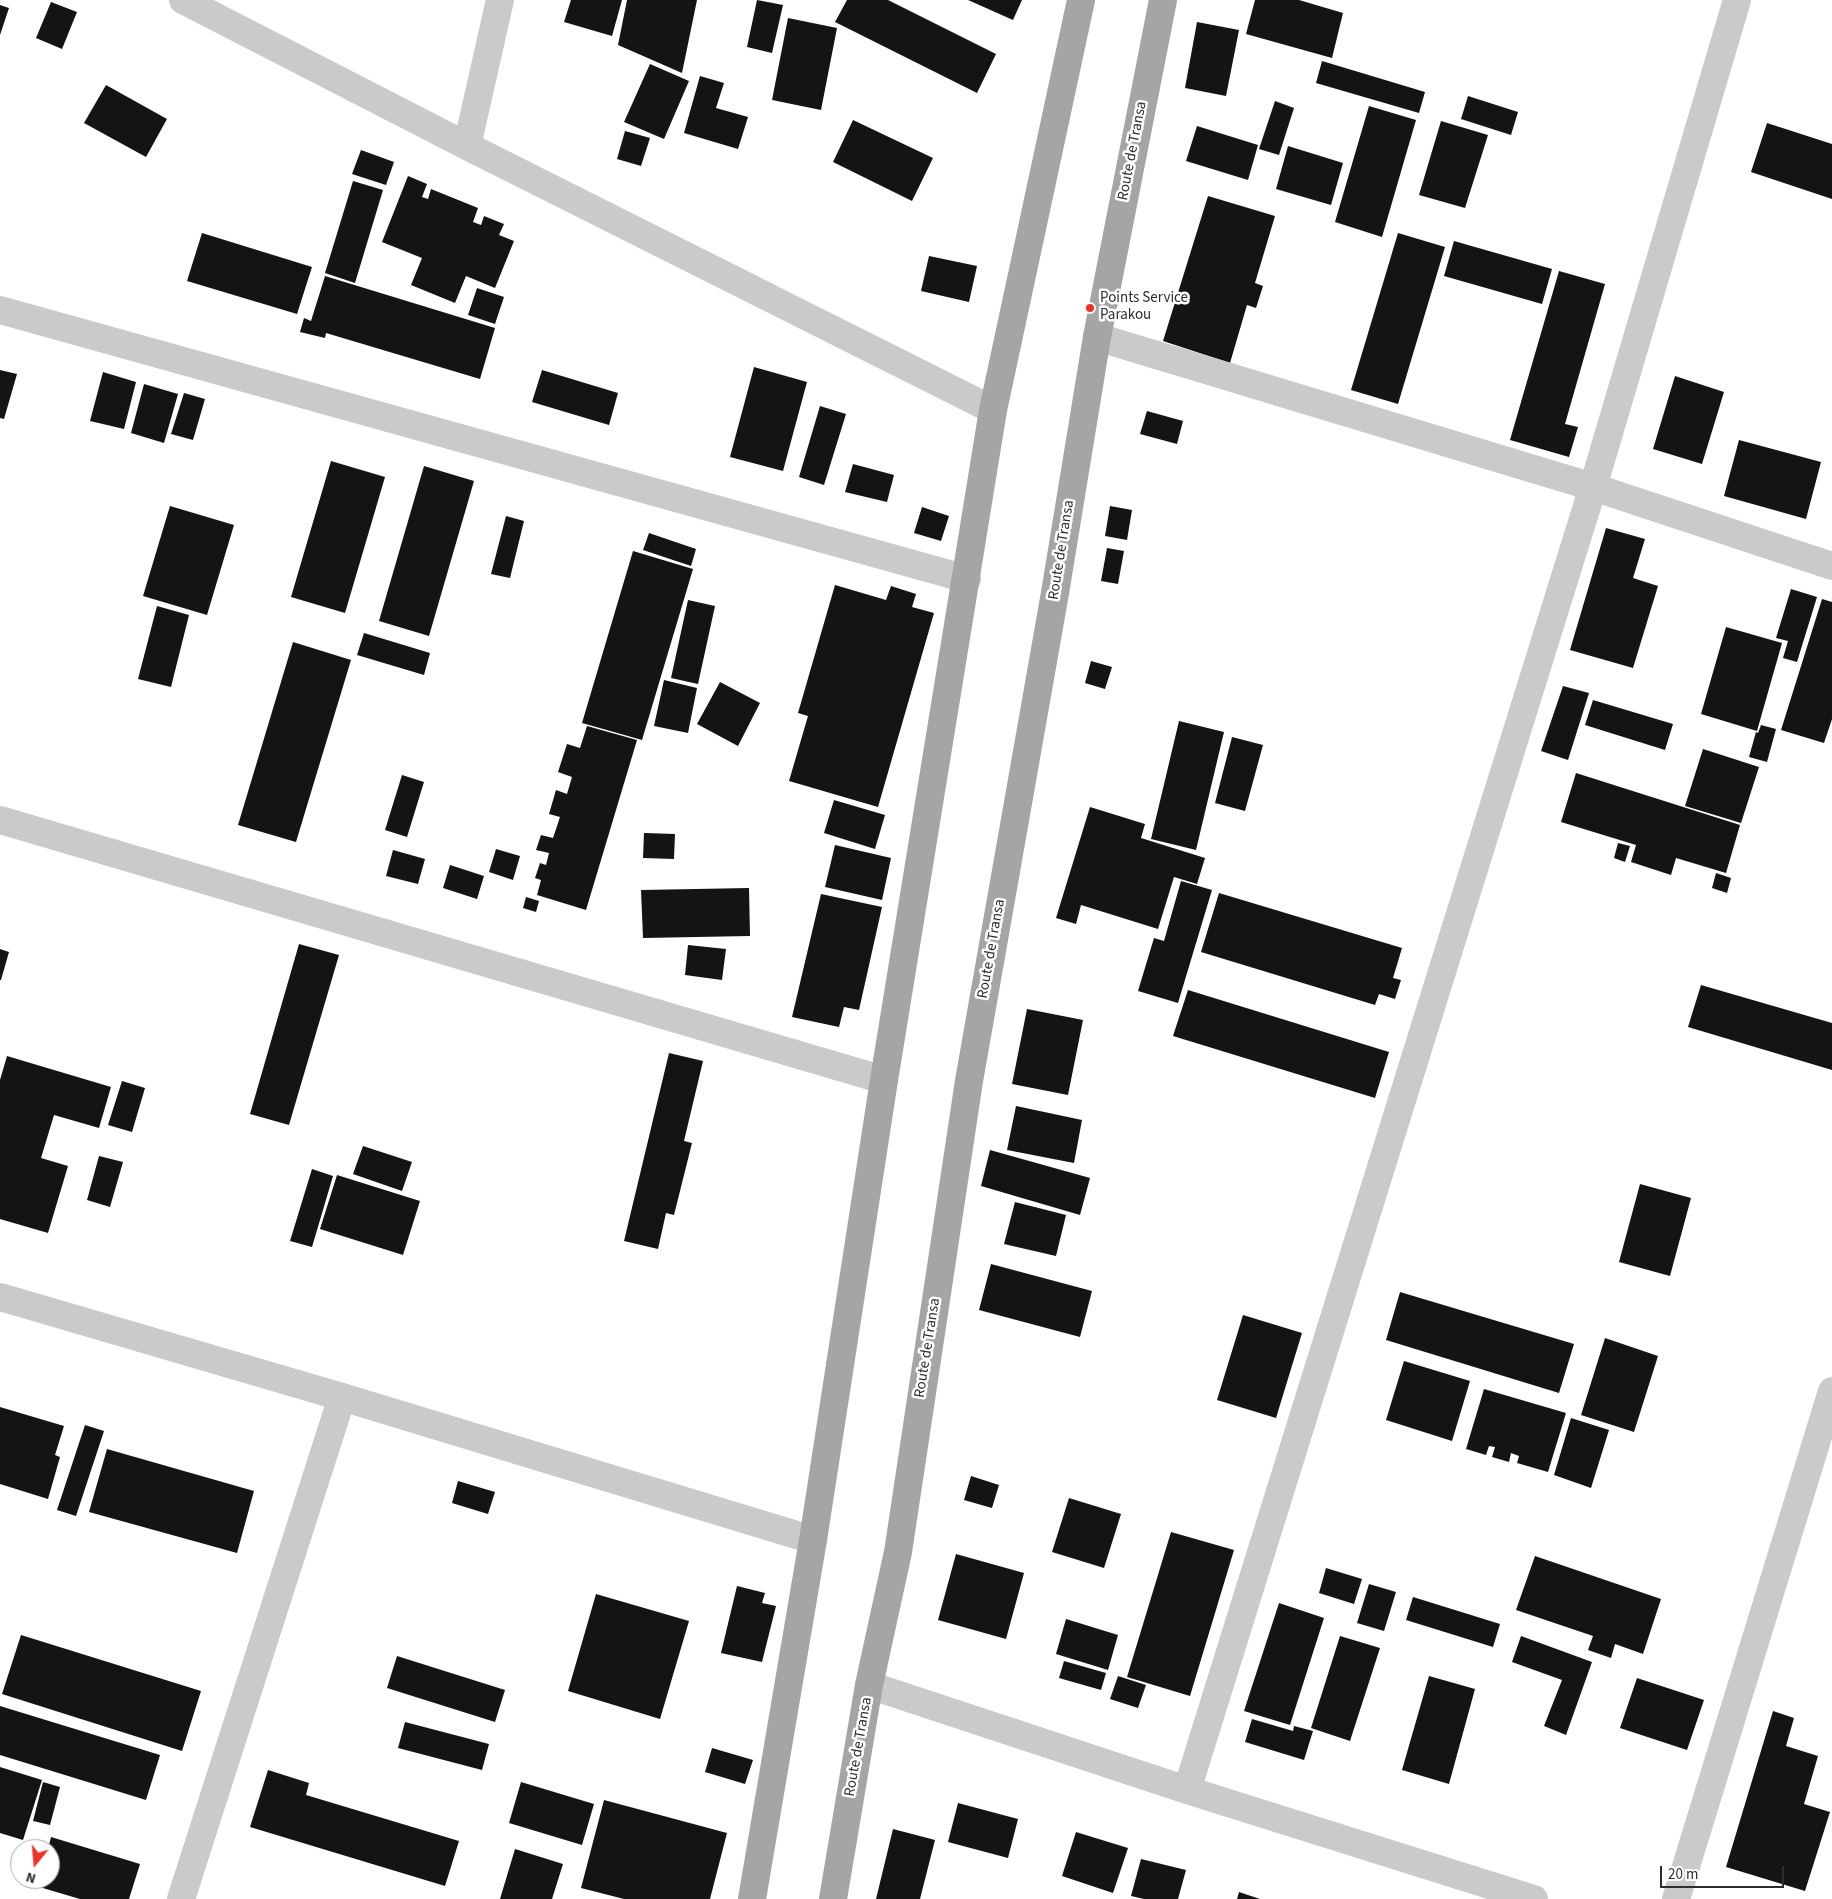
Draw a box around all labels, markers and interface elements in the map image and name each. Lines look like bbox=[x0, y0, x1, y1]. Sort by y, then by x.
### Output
street label: Route de Transa bbox=[1115, 100, 1151, 202]
place label: Points Service Parakou bbox=[1100, 290, 1188, 325]
marker: Points Service Parakou bbox=[1084, 302, 1096, 314]
street label: Route de Transa bbox=[1045, 499, 1079, 601]
street label: Route de Transa bbox=[974, 898, 1010, 1000]
street label: Route de Transa bbox=[911, 1297, 945, 1399]
street label: Route de Transa bbox=[841, 1696, 877, 1798]
north arrow bbox=[10, 1839, 60, 1889]
scale bar bbox=[1662, 1856, 1786, 1888]
text: 20 m bbox=[1668, 1864, 1698, 1885]
text: N bbox=[24, 1866, 38, 1888]

